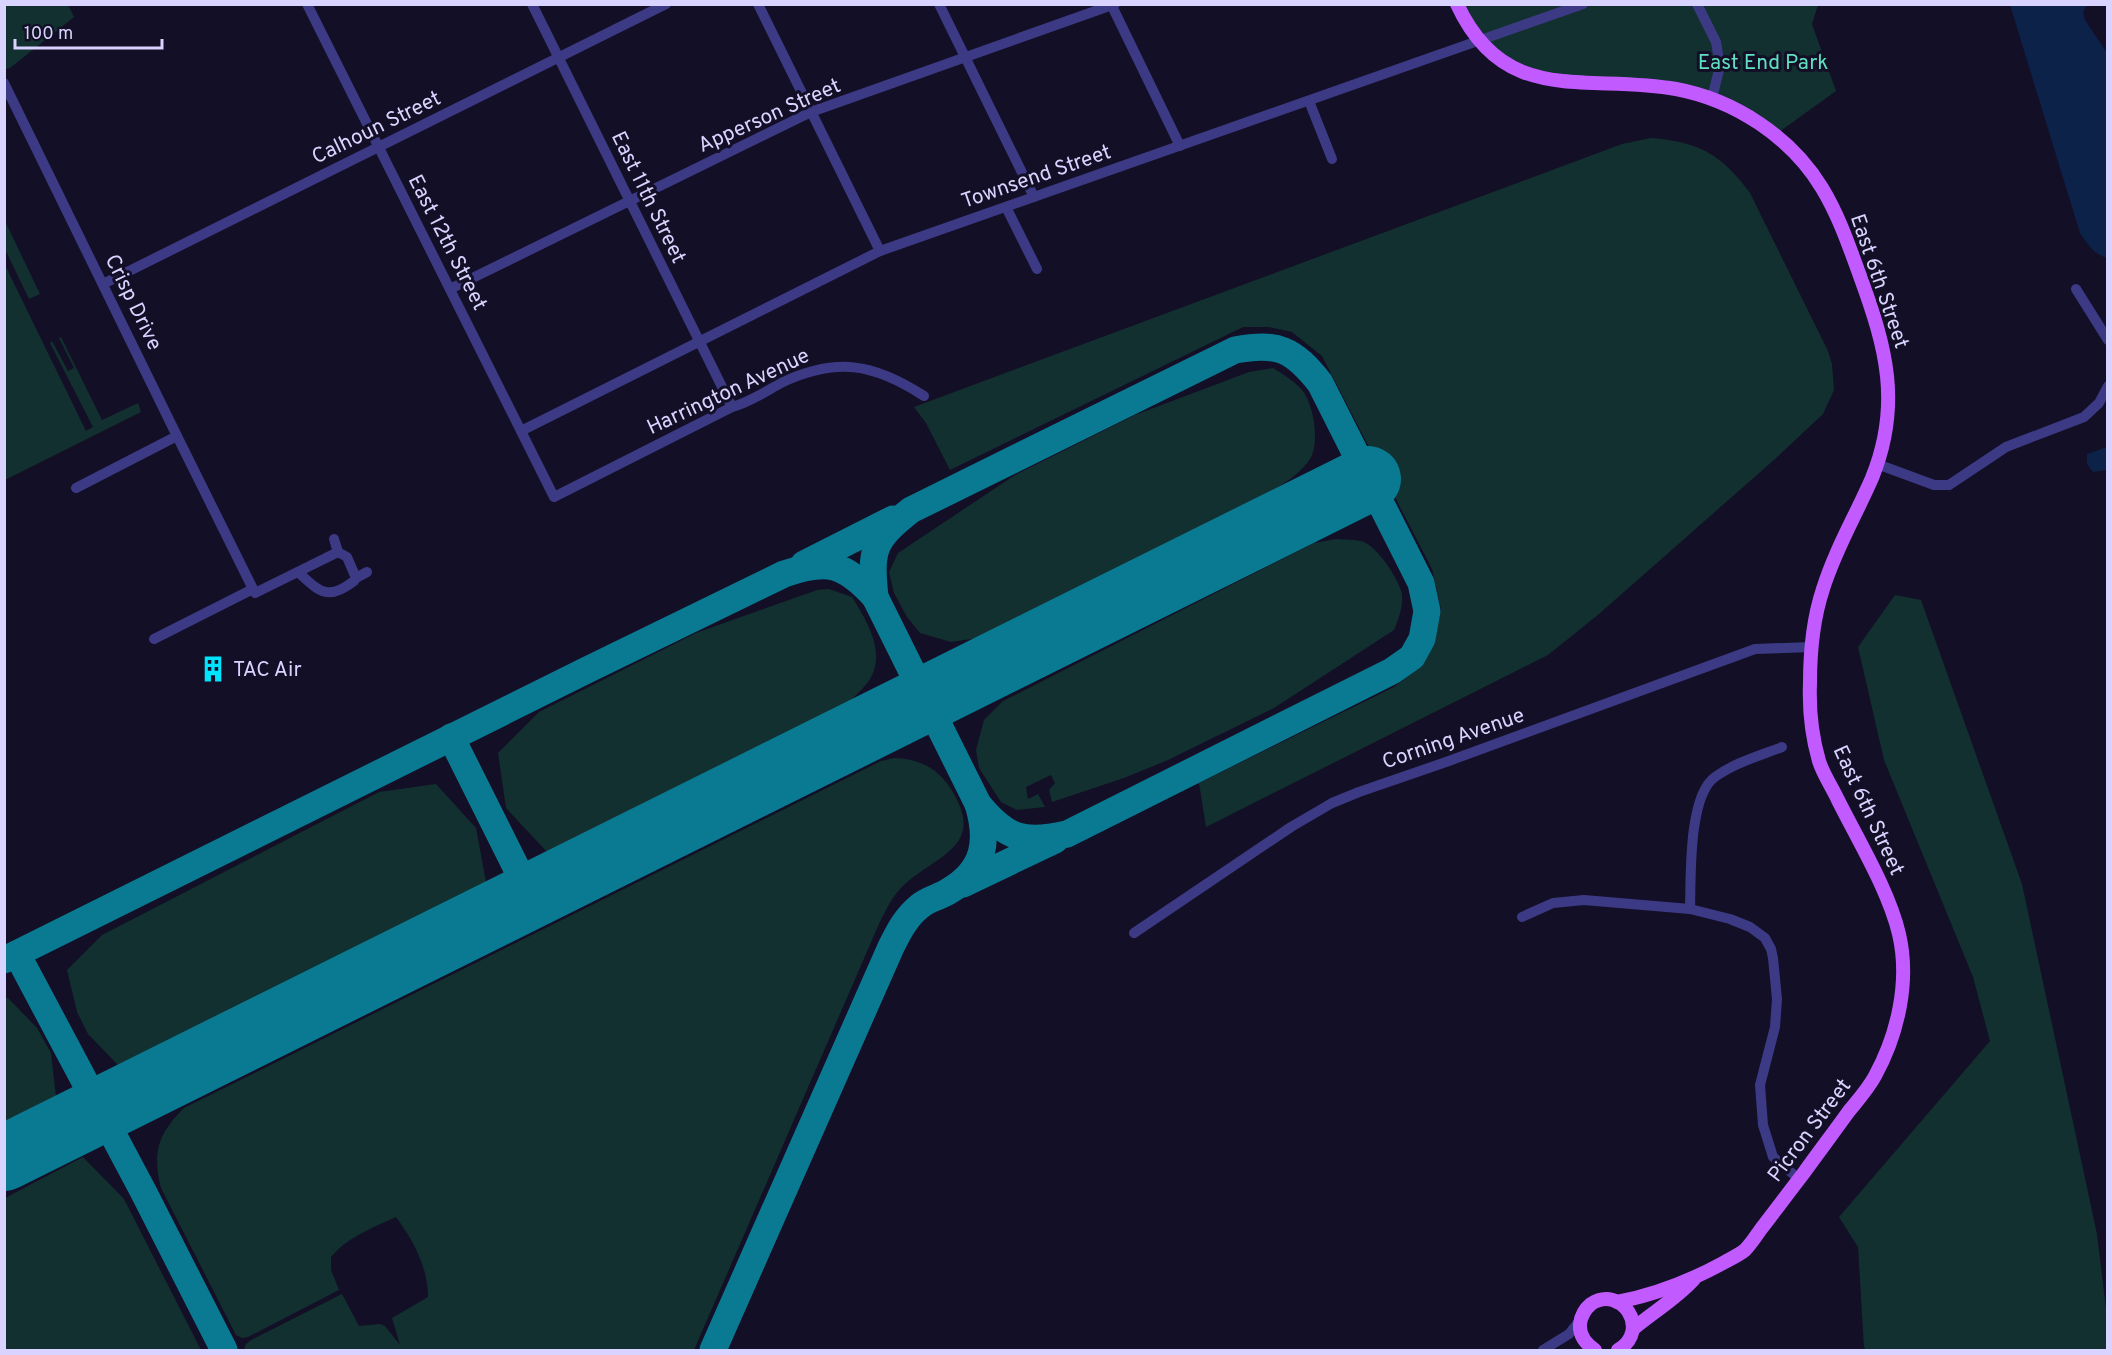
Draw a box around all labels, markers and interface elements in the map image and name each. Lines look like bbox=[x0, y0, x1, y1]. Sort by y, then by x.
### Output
scale bar bbox=[15, 12, 162, 50]
text: 100 m bbox=[24, 23, 73, 46]
park label: East End Park bbox=[1698, 50, 1828, 77]
street label: Apperson Street bbox=[694, 73, 845, 160]
street label: Calhoun Street bbox=[308, 85, 446, 171]
street label: East 11th Street bbox=[604, 127, 691, 268]
street label: Townsend Street bbox=[958, 139, 1115, 216]
street label: East 12th Street bbox=[401, 170, 492, 315]
street label: East 6th Street bbox=[1843, 211, 1914, 352]
street label: Crisp Drive bbox=[98, 250, 167, 355]
street label: Harrington Avenue bbox=[643, 343, 814, 442]
building icon: TAC Air bbox=[198, 654, 228, 684]
place label: TAC Air bbox=[233, 657, 302, 684]
street label: Corning Avenue bbox=[1379, 702, 1528, 776]
street label: East 6th Street bbox=[1826, 741, 1910, 880]
street label: Picron Street bbox=[1762, 1074, 1858, 1188]

